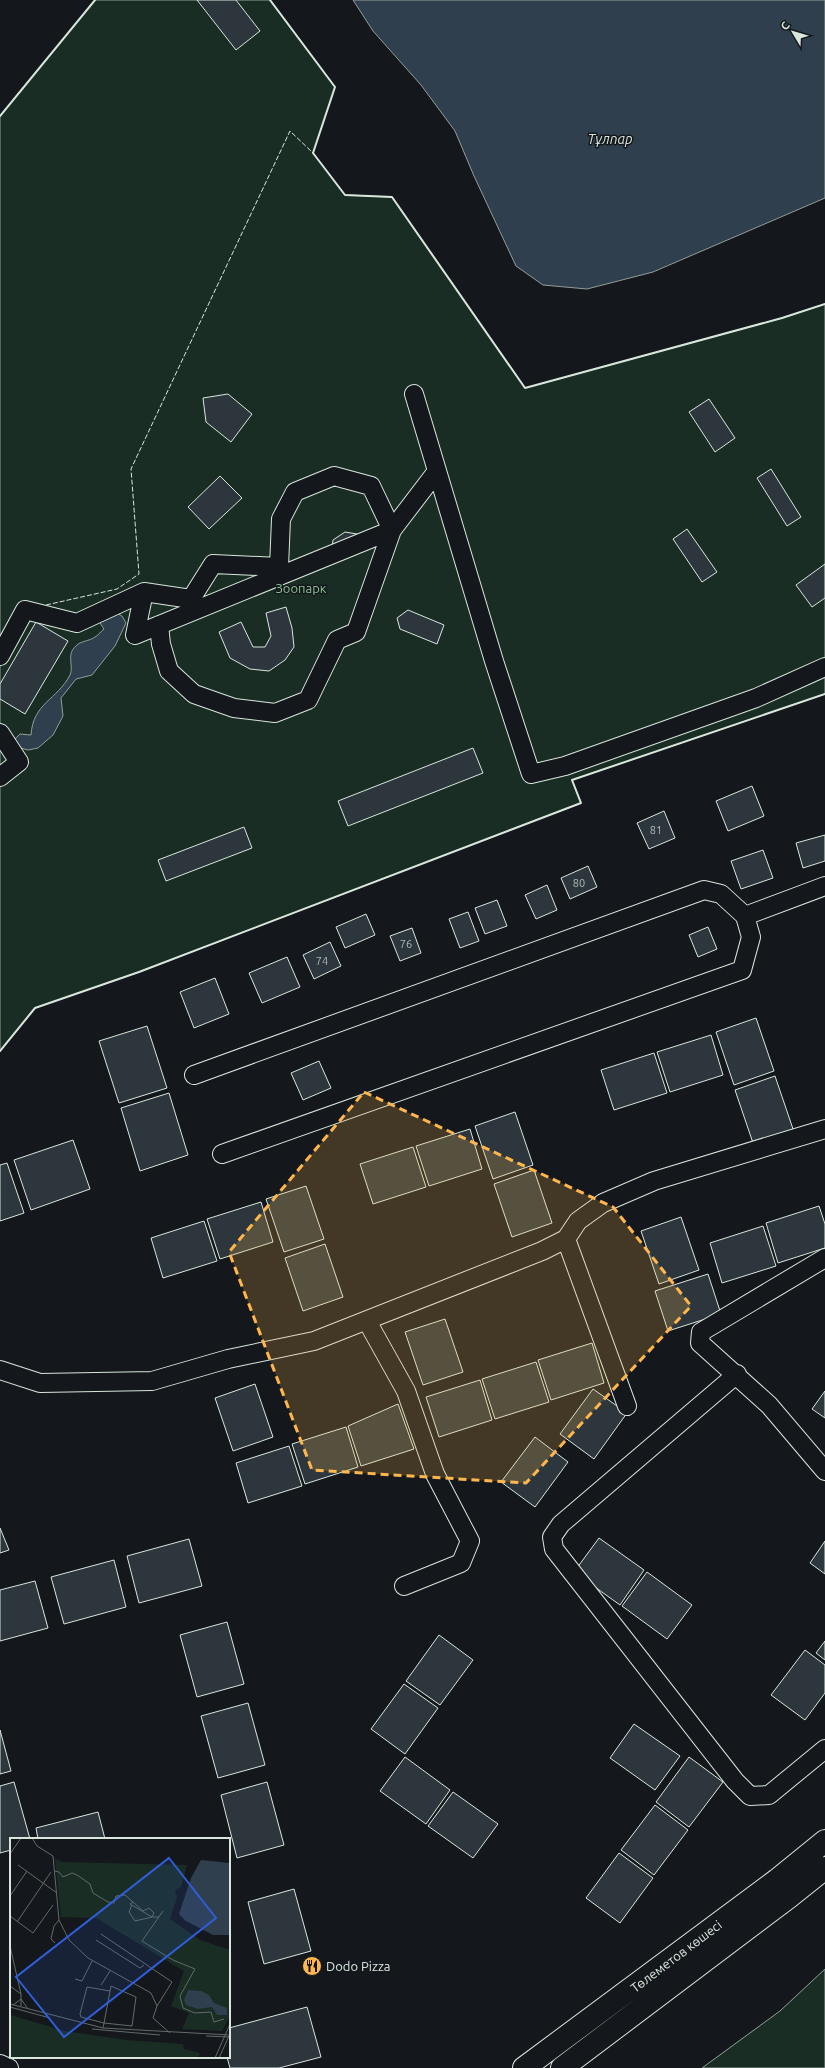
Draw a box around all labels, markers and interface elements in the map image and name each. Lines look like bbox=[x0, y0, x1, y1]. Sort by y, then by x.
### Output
north arrow bbox=[773, 12, 813, 52]
text: С bbox=[778, 19, 792, 32]
water label: Тұлпар bbox=[587, 131, 633, 147]
park label: Зоопарк bbox=[276, 581, 327, 595]
house number: 81 bbox=[650, 824, 662, 836]
house number: 80 bbox=[573, 877, 585, 889]
house number: 76 bbox=[400, 938, 412, 950]
house number: 74 bbox=[316, 955, 328, 967]
inset map bbox=[10, 1838, 230, 2058]
street label: Төлеметов көшесі bbox=[628, 1917, 724, 1995]
restaurant icon: Dodo Pizza bbox=[301, 1955, 323, 1977]
place label: Dodo Pizza bbox=[326, 1959, 391, 1973]

